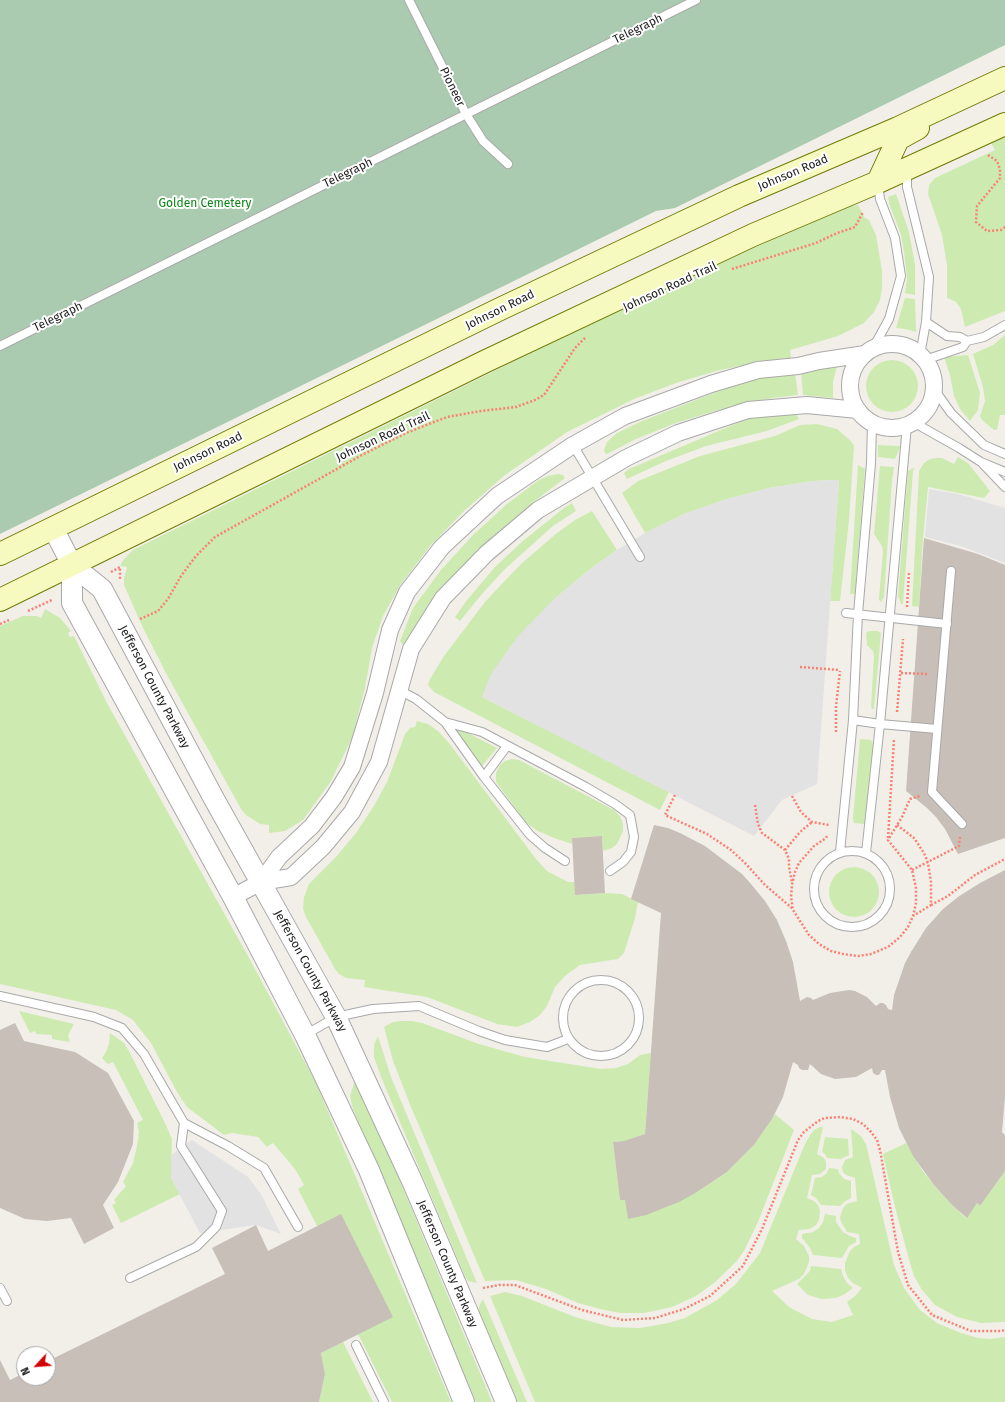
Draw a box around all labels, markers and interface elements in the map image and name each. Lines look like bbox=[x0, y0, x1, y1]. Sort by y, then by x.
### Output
street label: Telegraph bbox=[611, 11, 665, 47]
street label: Pioneer bbox=[436, 65, 468, 109]
street label: Johnson Road bbox=[756, 152, 830, 194]
street label: Telegraph bbox=[321, 155, 375, 191]
park label: Golden Cemetery bbox=[158, 197, 252, 211]
street label: Johnson Road Trail bbox=[621, 259, 719, 315]
street label: Johnson Road bbox=[463, 287, 537, 333]
street label: Telegraph bbox=[31, 299, 85, 335]
street label: Johnson Road Trail bbox=[334, 409, 432, 465]
street label: Johnson Road bbox=[171, 429, 245, 475]
street label: Jefferson County Parkway bbox=[115, 623, 193, 751]
street label: Jefferson County Parkway bbox=[270, 908, 350, 1034]
street label: Jefferson County Parkway bbox=[414, 1198, 480, 1330]
north arrow bbox=[16, 1346, 56, 1386]
text: N bbox=[18, 1365, 33, 1377]

